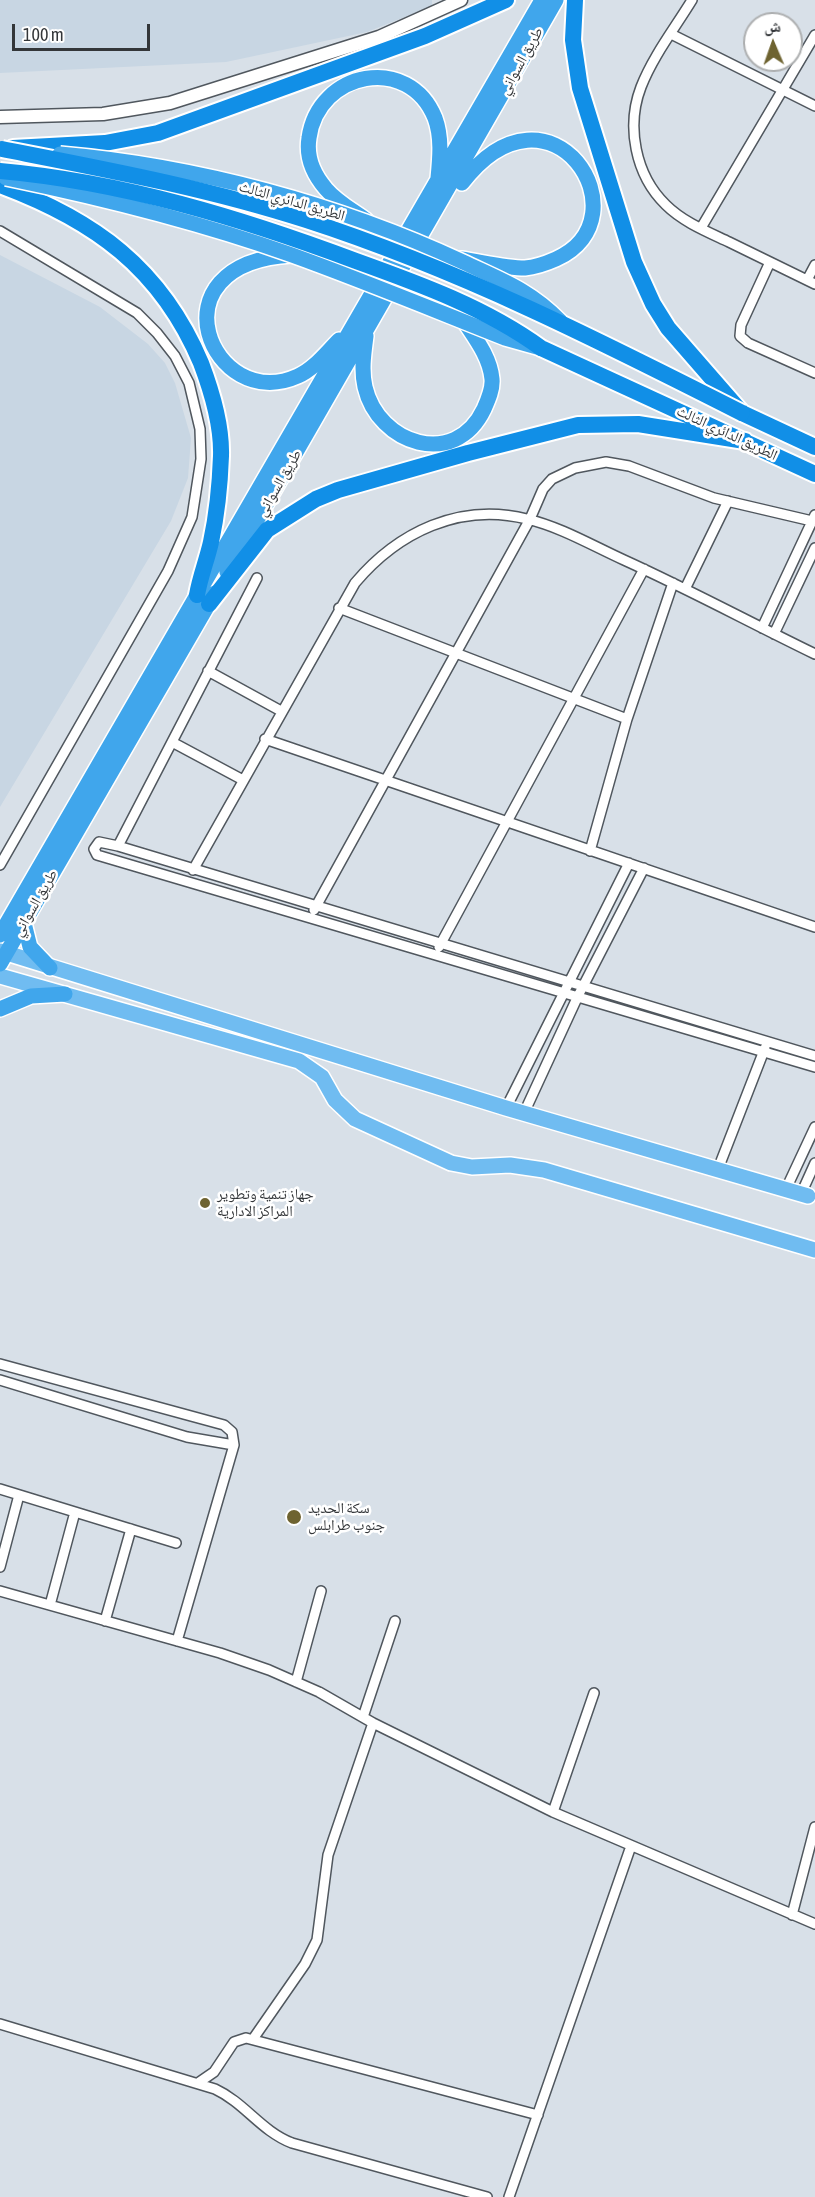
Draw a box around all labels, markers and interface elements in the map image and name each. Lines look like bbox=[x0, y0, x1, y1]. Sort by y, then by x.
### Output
scale bar bbox=[15, 12, 153, 50]
north arrow bbox=[743, 12, 803, 72]
text: ش bbox=[764, 17, 781, 35]
text: 100 m bbox=[23, 24, 64, 45]
street label: طريق السواني bbox=[495, 24, 547, 98]
street label: الطريق الدائري الثالث bbox=[237, 177, 347, 225]
street label: الطريق الدائري الثالث bbox=[674, 402, 780, 464]
street label: طريق السواني bbox=[253, 446, 305, 520]
street label: طريق السواني bbox=[9, 866, 61, 940]
place label: جهاز تنمية وتطوير المراكز الادارية bbox=[217, 1185, 314, 1220]
marker: جهاز تنمية وتطوير المراكز الادارية bbox=[198, 1196, 212, 1210]
place label: سكة الحديد جنوب طرابلس bbox=[308, 1499, 385, 1534]
marker: سكة الحديد جنوب طرابلس bbox=[285, 1508, 303, 1526]

